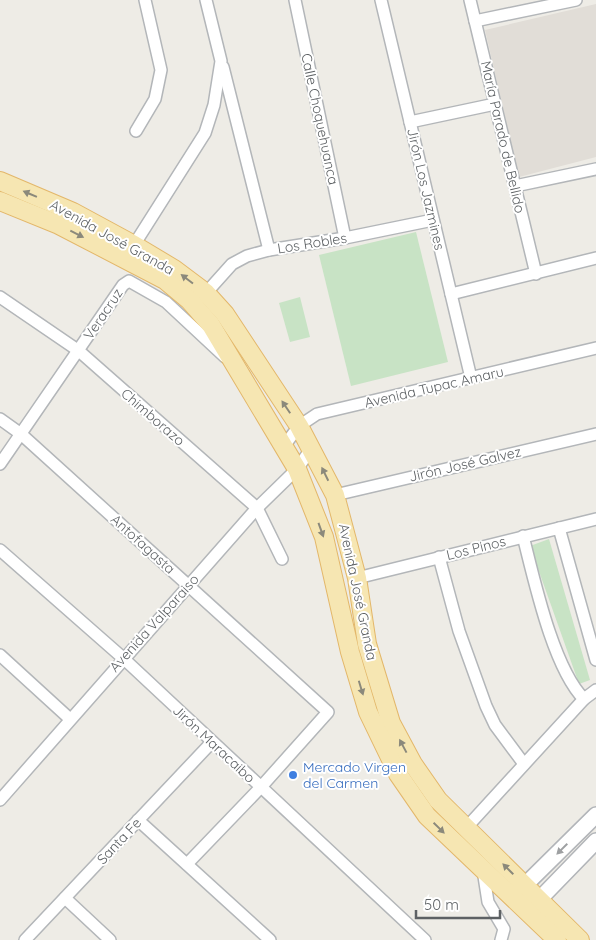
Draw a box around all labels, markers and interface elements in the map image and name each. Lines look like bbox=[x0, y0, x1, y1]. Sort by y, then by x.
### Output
street label: Calle Choquehuanca bbox=[297, 52, 343, 186]
street label: María Parado de Bellido bbox=[477, 59, 529, 215]
street label: Jirón Los Jazmines bbox=[403, 126, 449, 252]
one-way arrow bbox=[23, 189, 37, 197]
street label: Avenida José Granda bbox=[47, 195, 177, 279]
street label: Los Robles bbox=[276, 229, 348, 257]
one-way arrow bbox=[70, 230, 84, 238]
one-way arrow bbox=[181, 274, 194, 285]
street label: Veracruz bbox=[79, 285, 127, 343]
street label: Avenida Tupac Amaru bbox=[363, 362, 505, 412]
street label: Chimborazo bbox=[117, 384, 189, 450]
one-way arrow bbox=[281, 400, 291, 414]
street label: Jirón José Galvez bbox=[407, 442, 523, 486]
one-way arrow bbox=[320, 467, 328, 481]
street label: Antofagasta bbox=[107, 510, 179, 578]
street label: Avenida José Granda bbox=[335, 522, 381, 662]
one-way arrow bbox=[318, 523, 325, 538]
street label: Los Pinos bbox=[444, 532, 508, 564]
street label: Avenida Valparaiso bbox=[105, 570, 203, 676]
one-way arrow bbox=[357, 680, 365, 695]
street label: Jirón Maracaibo bbox=[169, 701, 259, 787]
one-way arrow bbox=[399, 739, 408, 753]
place label: Mercado Virgen del Carmen bbox=[303, 758, 406, 792]
marker: Mercado Virgen del Carmen bbox=[287, 769, 299, 781]
street label: Santa Fe bbox=[93, 814, 145, 868]
one-way arrow bbox=[433, 822, 445, 834]
one-way arrow bbox=[556, 843, 568, 855]
one-way arrow bbox=[502, 864, 514, 876]
scale bar bbox=[416, 888, 500, 920]
text: 50 m bbox=[424, 895, 459, 914]

